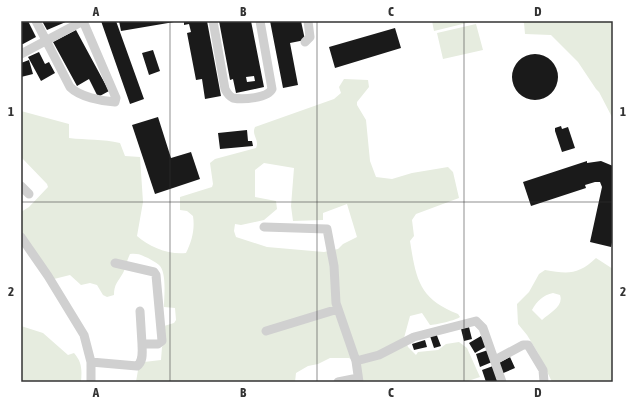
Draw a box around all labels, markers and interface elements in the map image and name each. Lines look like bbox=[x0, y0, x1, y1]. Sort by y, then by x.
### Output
text: A bbox=[92, 4, 100, 19]
text: B bbox=[240, 4, 247, 19]
text: C bbox=[388, 4, 394, 19]
text: D bbox=[534, 4, 542, 19]
text: 1 bbox=[8, 104, 14, 119]
text: 1 bbox=[620, 104, 626, 119]
text: 2 bbox=[8, 284, 14, 299]
text: 2 bbox=[620, 284, 626, 299]
text: A bbox=[92, 385, 100, 400]
text: B bbox=[240, 385, 247, 400]
text: C bbox=[388, 385, 394, 400]
text: D bbox=[534, 385, 542, 400]

